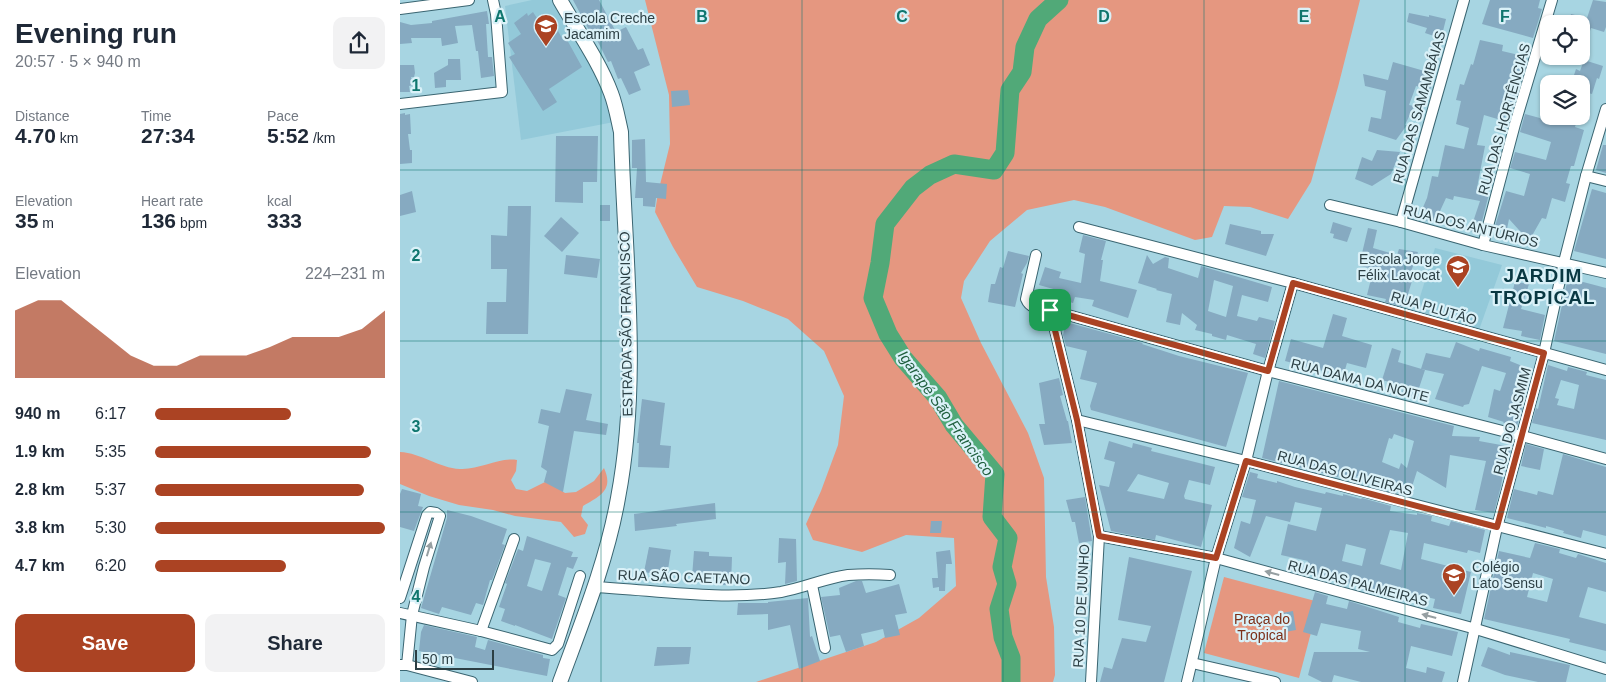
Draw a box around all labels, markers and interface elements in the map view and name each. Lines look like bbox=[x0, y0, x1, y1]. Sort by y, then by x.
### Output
text: A bbox=[494, 8, 506, 25]
text: B bbox=[696, 8, 708, 25]
text: C bbox=[896, 8, 908, 25]
text: D bbox=[1098, 8, 1110, 25]
text: E bbox=[1299, 8, 1310, 25]
text: F bbox=[1500, 8, 1510, 25]
place label: Escola Creche Jacamim bbox=[564, 10, 655, 42]
school or university icon: Escola Creche Jacamim bbox=[533, 13, 559, 47]
map controls bbox=[1540, 15, 1590, 125]
button: locate bbox=[1540, 15, 1590, 65]
button: share bbox=[333, 17, 385, 69]
text: Evening run bbox=[15, 18, 177, 49]
street label: RUA DAS SAMAMBÁIAS bbox=[1390, 29, 1448, 185]
street label: RUA DAS HORTÊNCIAS bbox=[1475, 41, 1533, 197]
text: 20:57 · 5 × 940 m bbox=[15, 53, 141, 70]
button: layers bbox=[1540, 75, 1590, 125]
text: 1 bbox=[412, 77, 421, 94]
text: Distance bbox=[15, 108, 69, 124]
text: Time bbox=[141, 108, 172, 124]
text: Pace bbox=[267, 108, 299, 124]
text: 4.70 bbox=[15, 124, 56, 147]
text: 27:34 bbox=[141, 124, 195, 147]
text: 5:52 bbox=[267, 124, 309, 147]
text: km bbox=[56, 130, 78, 146]
text: /km bbox=[309, 130, 335, 146]
text: Elevation bbox=[15, 193, 73, 209]
text: Heart rate bbox=[141, 193, 203, 209]
text: kcal bbox=[267, 193, 292, 209]
street label: RUA DOS ANTÚRIOS bbox=[1402, 201, 1540, 251]
text: 35 bbox=[15, 209, 38, 232]
text: 136 bbox=[141, 209, 176, 232]
text: 333 bbox=[267, 209, 302, 232]
text: m bbox=[38, 215, 54, 231]
text: bpm bbox=[176, 215, 207, 231]
street label: ESTRADA SÃO FRANCISCO bbox=[616, 231, 636, 417]
text: 2 bbox=[412, 247, 421, 264]
place label: Escola Jorge Félix Lavocat bbox=[1358, 251, 1440, 283]
school or university icon: Escola Jorge Félix Lavocat bbox=[1445, 254, 1471, 288]
text: Elevation bbox=[15, 265, 81, 282]
text: 224–231 m bbox=[305, 265, 385, 282]
district label: JARDIM TROPICAL bbox=[1490, 265, 1596, 308]
street label: RUA PLUTÃO bbox=[1389, 288, 1479, 328]
pin bbox=[1029, 289, 1071, 331]
icon: arrive bbox=[1036, 296, 1064, 324]
water label: Igarapé São Francisco bbox=[895, 347, 997, 479]
street label: RUA DAMA DA NOITE bbox=[1289, 355, 1431, 405]
street label: RUA DO JASMIM bbox=[1490, 366, 1534, 476]
text: 940 m bbox=[15, 405, 60, 422]
text: 6:17 bbox=[95, 405, 126, 422]
text: 3 bbox=[412, 418, 421, 435]
text: 1.9 km bbox=[15, 443, 65, 460]
text: 5:35 bbox=[95, 443, 126, 460]
street label: RUA DAS OLIVEIRAS bbox=[1276, 447, 1414, 499]
text: 2.8 km bbox=[15, 481, 65, 498]
text: 5:37 bbox=[95, 481, 126, 498]
text: 3.8 km bbox=[15, 519, 65, 536]
text: 5:30 bbox=[95, 519, 126, 536]
one-way arrow bbox=[426, 541, 434, 556]
street label: RUA 10 DE JUNHO bbox=[1070, 544, 1092, 668]
text: 4.7 km bbox=[15, 557, 65, 574]
text: 6:20 bbox=[95, 557, 126, 574]
street label: RUA DAS PALMEIRAS bbox=[1286, 557, 1430, 609]
place label: Colégio Lato Sensu bbox=[1472, 559, 1543, 591]
school or university icon: Colégio Lato Sensu bbox=[1441, 562, 1467, 596]
street label: RUA SÃO CAETANO bbox=[617, 567, 751, 587]
one-way arrow bbox=[1264, 569, 1279, 577]
text: 4 bbox=[412, 588, 421, 605]
park label: Praça do Tropical bbox=[1234, 611, 1290, 643]
one-way arrow bbox=[1421, 612, 1436, 620]
button: Save bbox=[15, 614, 195, 672]
button: Share bbox=[205, 614, 385, 672]
scale bar bbox=[415, 647, 494, 670]
text: 50 m bbox=[422, 651, 453, 667]

